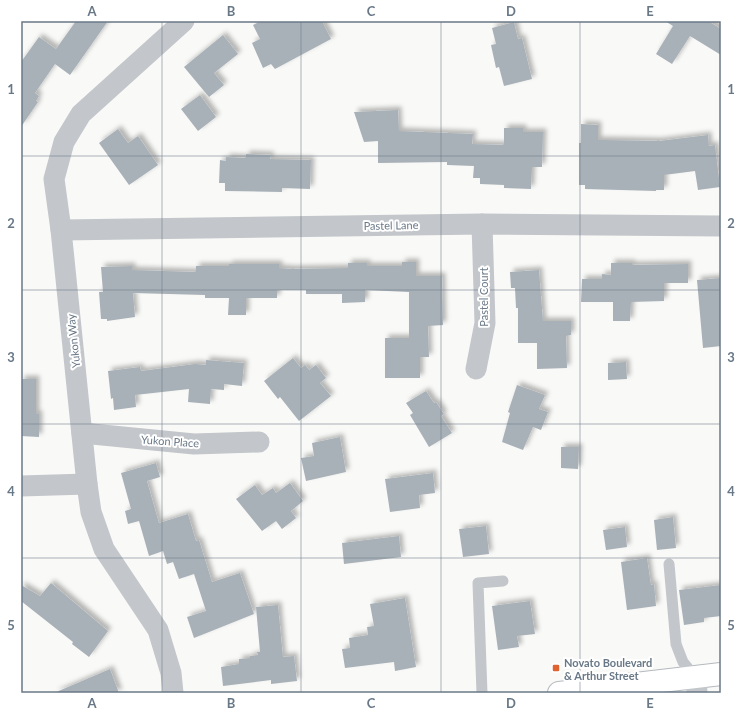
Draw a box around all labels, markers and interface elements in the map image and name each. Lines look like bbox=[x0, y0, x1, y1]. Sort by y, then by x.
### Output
text: A bbox=[86, 3, 97, 19]
text: B bbox=[227, 3, 236, 19]
text: C bbox=[367, 3, 376, 19]
text: D bbox=[506, 3, 516, 19]
text: E bbox=[646, 3, 654, 19]
text: 1 bbox=[7, 81, 15, 97]
text: 1 bbox=[727, 81, 735, 97]
text: 2 bbox=[7, 215, 15, 231]
text: 2 bbox=[727, 215, 735, 231]
street label: Pastel Lane bbox=[363, 218, 419, 232]
street label: Pastel Court bbox=[477, 267, 490, 327]
street label: Yukon Way bbox=[64, 313, 82, 369]
text: 3 bbox=[7, 349, 15, 365]
text: 3 bbox=[727, 349, 735, 365]
street label: Yukon Place bbox=[141, 432, 200, 450]
text: 4 bbox=[7, 483, 15, 499]
text: 4 bbox=[727, 483, 735, 499]
text: 5 bbox=[7, 617, 15, 633]
text: 5 bbox=[727, 617, 735, 633]
place label: Novato Boulevard & Arthur Street bbox=[564, 656, 652, 682]
marker: Novato Boulevard & Arthur Street bbox=[551, 663, 561, 673]
text: A bbox=[86, 695, 97, 711]
text: B bbox=[227, 695, 236, 711]
text: C bbox=[367, 695, 376, 711]
text: D bbox=[506, 695, 516, 711]
text: E bbox=[646, 695, 654, 711]

